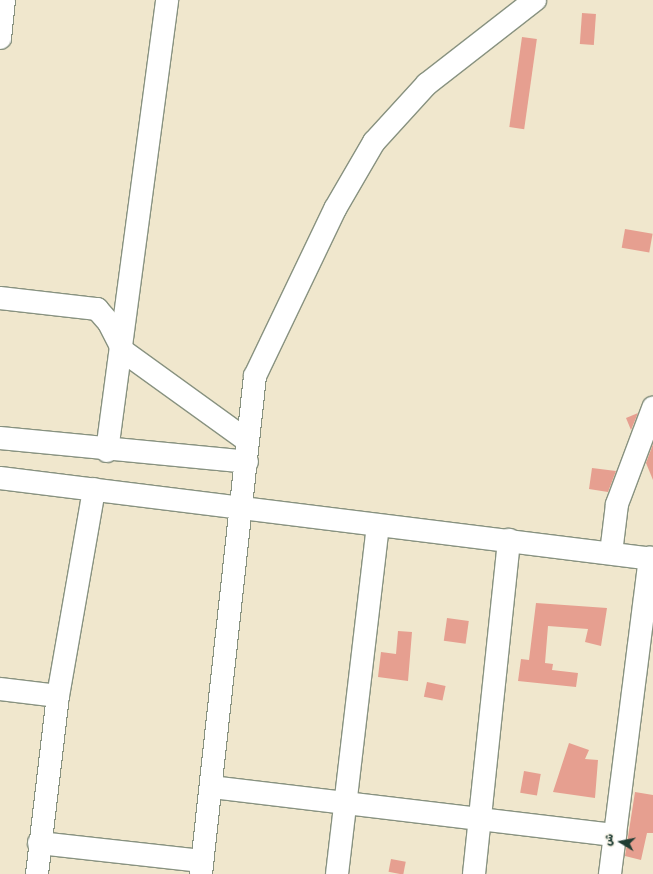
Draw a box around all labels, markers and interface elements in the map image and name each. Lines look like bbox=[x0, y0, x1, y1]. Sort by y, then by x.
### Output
north arrow bbox=[601, 822, 641, 862]
text: ش bbox=[600, 833, 617, 847]

